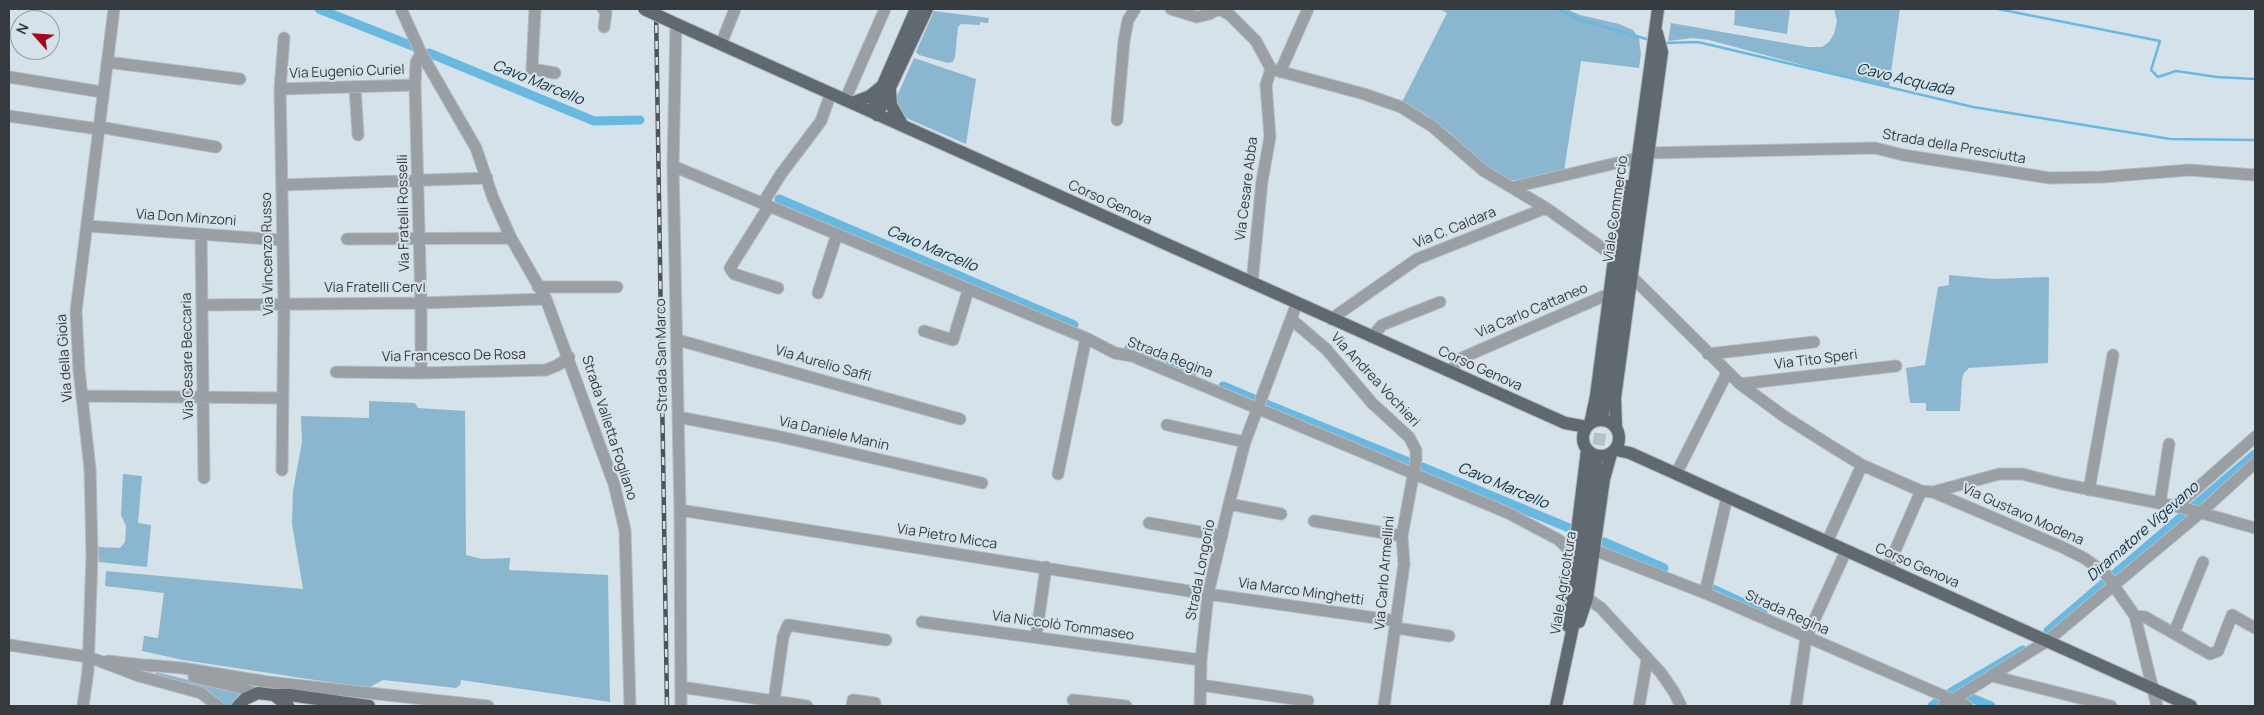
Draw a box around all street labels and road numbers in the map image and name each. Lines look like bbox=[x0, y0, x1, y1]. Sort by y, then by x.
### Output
street label: Via Eugenio Curiel bbox=[289, 62, 405, 82]
street label: Strada della Presciutta bbox=[1881, 126, 2027, 168]
street label: Via Cesare Abba bbox=[1232, 136, 1262, 242]
street label: Via Fratelli Rosselli bbox=[395, 154, 413, 272]
street label: Viale Commercio bbox=[1600, 155, 1632, 263]
street label: Corso Genova bbox=[1065, 177, 1155, 229]
street label: Via Vincenzo Russo bbox=[259, 192, 277, 316]
street label: Via C. Caldara bbox=[1411, 204, 1499, 252]
street label: Via Don Minzoni bbox=[135, 206, 237, 230]
street label: Via Fratelli Cervi bbox=[324, 280, 426, 296]
street label: Via Carlo Cattaneo bbox=[1474, 280, 1590, 342]
street label: Via Cesare Beccaria bbox=[178, 292, 198, 420]
street label: Strada San Marco bbox=[653, 298, 671, 412]
street label: Via della Gioia bbox=[54, 313, 76, 403]
street label: Via Andrea Vochieri bbox=[1327, 329, 1423, 431]
street label: Strada Regina bbox=[1125, 334, 1215, 382]
street label: Via Aurelio Saffi bbox=[773, 342, 873, 386]
street label: Corso Genova bbox=[1435, 343, 1525, 395]
street label: Via Francesco De Rosa bbox=[382, 346, 526, 366]
street label: Via Tito Speri bbox=[1774, 347, 1858, 373]
street label: Strada Valletta Fogliano bbox=[578, 354, 640, 502]
street label: Via Daniele Manin bbox=[777, 413, 891, 455]
street label: Via Gustavo Modena bbox=[1960, 481, 2086, 549]
street label: Via Carlo Armellini bbox=[1372, 515, 1398, 631]
street label: Strada Longorio bbox=[1183, 518, 1219, 622]
street label: Via Pietro Micca bbox=[896, 521, 998, 553]
street label: Viale Agricoltura bbox=[1548, 530, 1580, 636]
street label: Corso Genova bbox=[1872, 540, 1962, 592]
street label: Via Marco Minghetti bbox=[1237, 575, 1365, 609]
street label: Strada Regina bbox=[1742, 587, 1832, 639]
street label: Via Niccolò Tommaseo bbox=[991, 608, 1135, 644]

